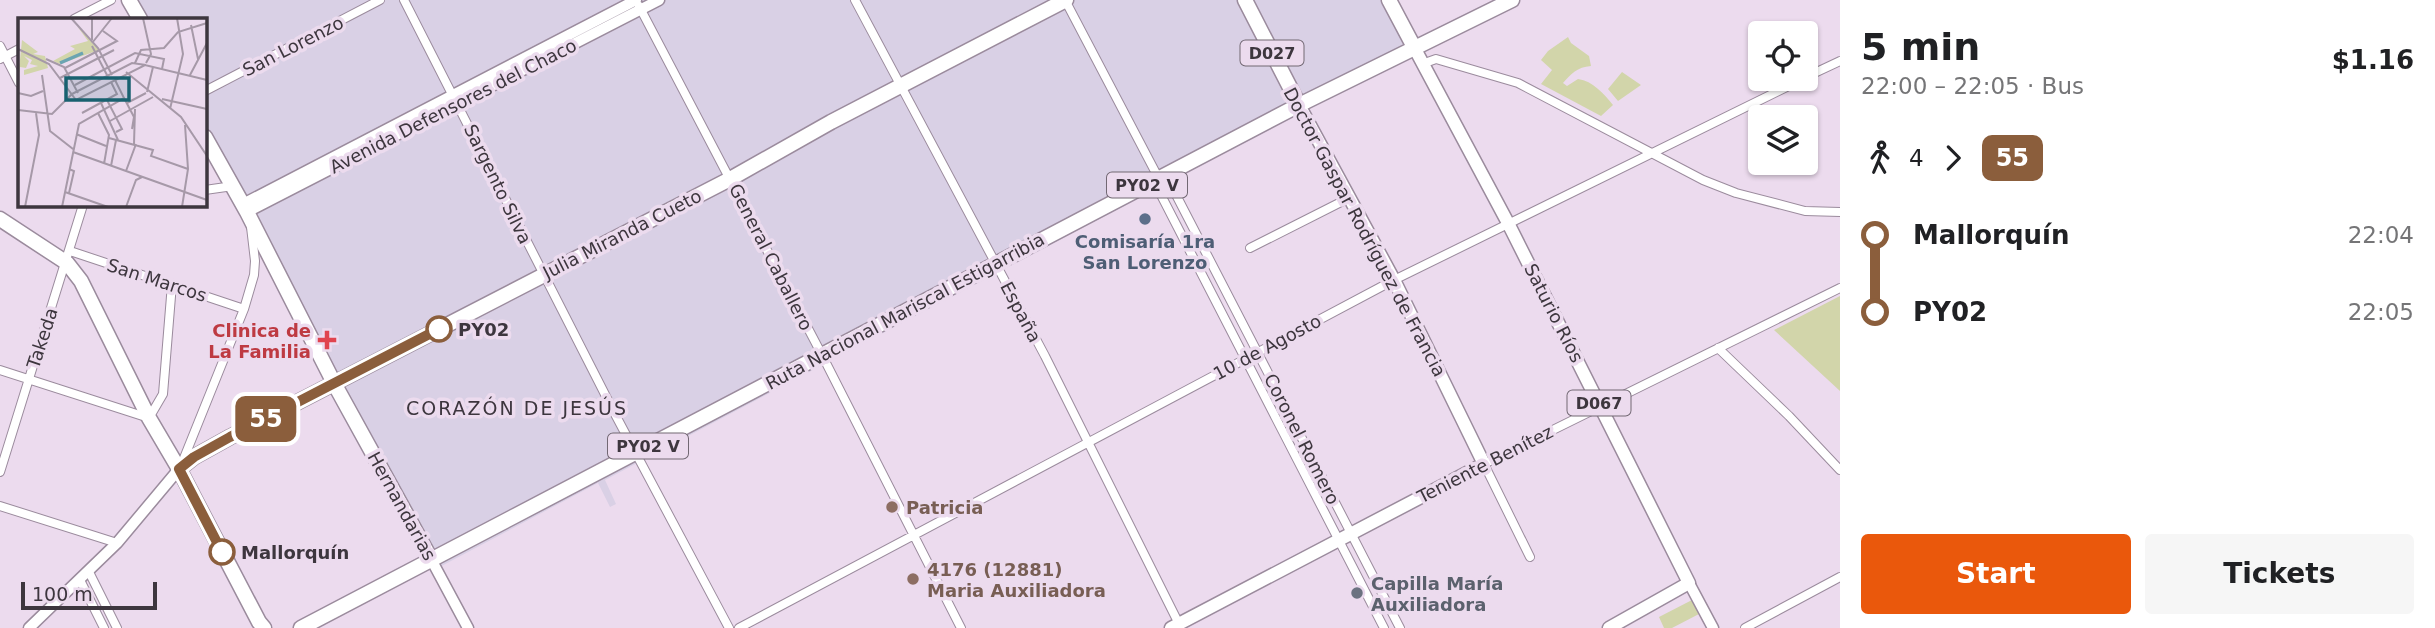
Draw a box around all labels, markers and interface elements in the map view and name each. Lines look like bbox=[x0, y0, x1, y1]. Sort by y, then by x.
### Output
street label: San Lorenzo bbox=[239, 12, 347, 80]
inset map bbox=[18, 18, 206, 206]
map controls bbox=[1748, 21, 1818, 175]
button: locate bbox=[1748, 21, 1818, 91]
text: 5 min bbox=[1861, 25, 1980, 69]
street label: Avenida Defensores del Chaco bbox=[326, 34, 580, 178]
road number: D027 bbox=[1240, 40, 1304, 66]
text: $1.16 bbox=[2332, 45, 2414, 75]
text: 22:00 – 22:05 · Bus bbox=[1861, 73, 2084, 99]
street label: Doctor Gaspar Rodríguez de Francia bbox=[1280, 84, 1450, 380]
button: layers bbox=[1748, 105, 1818, 175]
street label: Sargento Silva bbox=[460, 121, 536, 247]
icon: walk bbox=[1861, 139, 1899, 177]
icon: forward bbox=[1934, 139, 1972, 177]
text: 55 bbox=[1996, 144, 2029, 172]
text: 4 bbox=[1909, 145, 1924, 171]
road number: PY02 V bbox=[1107, 172, 1187, 197]
street label: General Caballero bbox=[725, 180, 817, 334]
street label: Julia Miranda Cueto bbox=[538, 185, 705, 284]
marker: Comisaría 1ra San Lorenzo bbox=[1137, 211, 1153, 227]
text: Mallorquín bbox=[1913, 220, 2069, 250]
text: 22:04 bbox=[2348, 222, 2414, 248]
street label: Ruta Nacional Mariscal Estigarribia bbox=[762, 228, 1048, 394]
place label: Comisaría 1ra San Lorenzo bbox=[1075, 231, 1215, 273]
street label: San Marcos bbox=[105, 254, 209, 306]
street label: Saturio Ríos bbox=[1520, 260, 1588, 366]
street label: España bbox=[996, 278, 1046, 346]
text: PY02 bbox=[1913, 297, 1987, 327]
text: 22:05 bbox=[2348, 299, 2414, 325]
street label: Takeda bbox=[22, 305, 62, 372]
street label: 10 de Agosto bbox=[1210, 310, 1324, 384]
marker: PY02 bbox=[426, 316, 452, 342]
place label: PY02 bbox=[458, 319, 509, 340]
place label: Clinica de La Familia bbox=[208, 320, 311, 362]
marker: Clinica de La Familia bbox=[317, 330, 337, 350]
street label: Coronel Romero bbox=[1260, 370, 1344, 508]
road number: D067 bbox=[1568, 390, 1630, 416]
line badge: 55 bbox=[234, 396, 298, 442]
district label: CORAZÓN DE JESÚS bbox=[406, 396, 628, 419]
text: 55 bbox=[249, 405, 283, 433]
street label: Teniente Benítez bbox=[1413, 421, 1556, 508]
road number: PY02 V bbox=[608, 434, 688, 458]
street label: Hernandarias bbox=[364, 448, 440, 564]
place label: Patricia bbox=[906, 497, 984, 518]
marker: Patricia bbox=[884, 499, 900, 515]
button: Start bbox=[1861, 534, 2131, 614]
button: Tickets bbox=[2145, 534, 2414, 614]
marker: Mallorquín bbox=[209, 539, 235, 565]
place label: Mallorquín bbox=[241, 542, 349, 563]
place label: 4176 (12881) Maria Auxiliadora bbox=[927, 559, 1106, 601]
marker: 4176 (12881) Maria Auxiliadora bbox=[905, 571, 921, 587]
place label: Capilla María Auxiliadora bbox=[1371, 573, 1503, 615]
scale bar bbox=[21, 579, 158, 611]
text: 100 m bbox=[32, 583, 93, 605]
marker: Capilla María Auxiliadora bbox=[1349, 585, 1365, 601]

